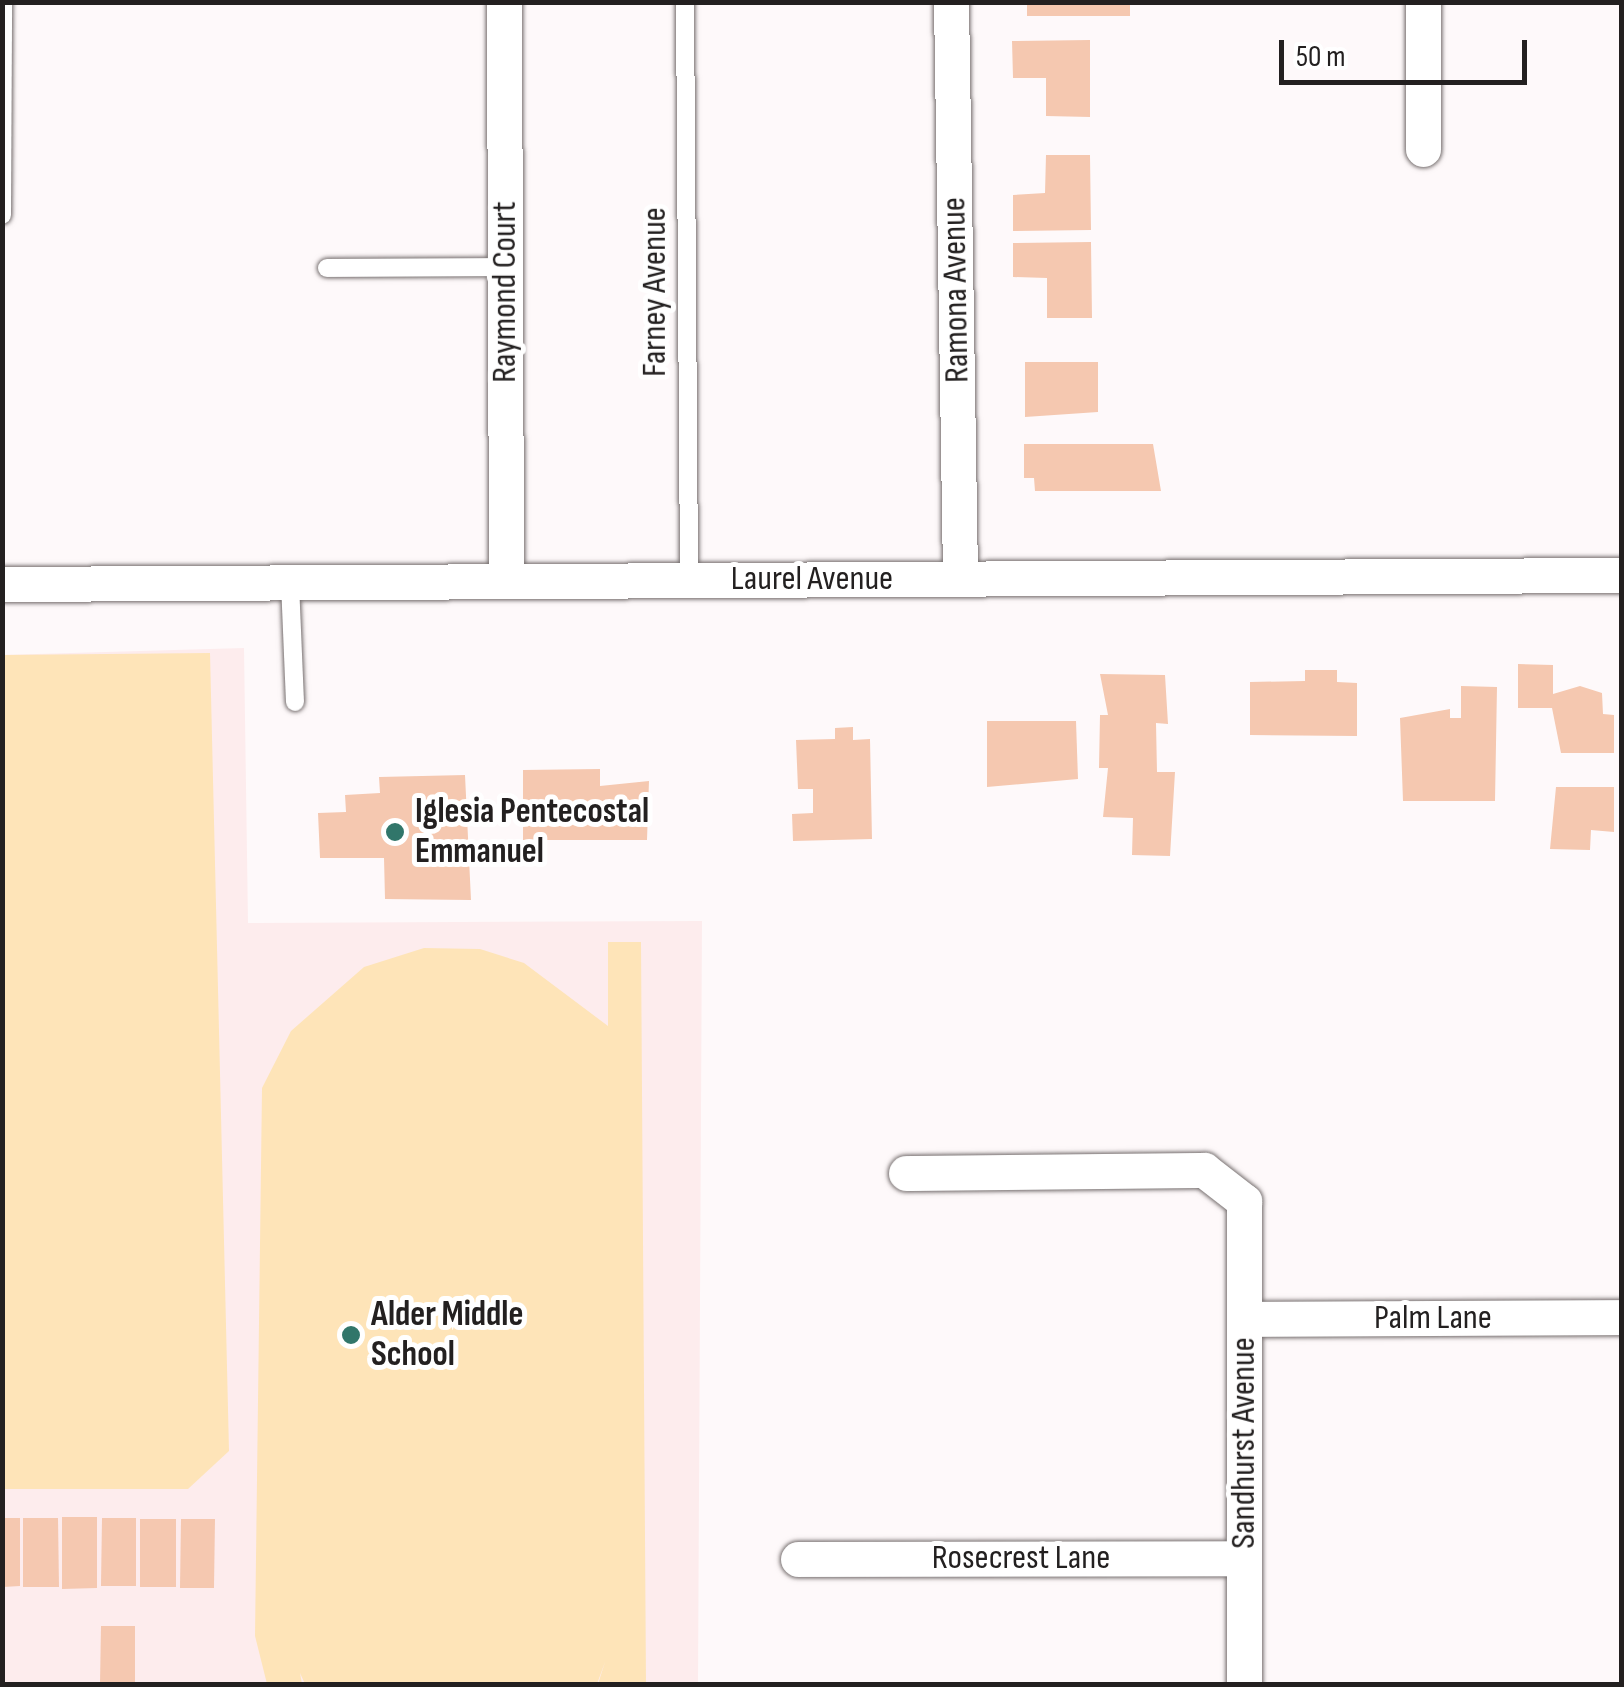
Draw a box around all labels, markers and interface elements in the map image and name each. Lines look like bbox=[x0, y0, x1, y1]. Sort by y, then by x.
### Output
scale bar bbox=[1284, 20, 1532, 82]
text: 50 m bbox=[1296, 39, 1345, 75]
street label: Ramona Avenue bbox=[933, 197, 979, 383]
street label: Raymond Court bbox=[484, 201, 526, 383]
street label: Farney Avenue bbox=[634, 207, 676, 377]
street label: Laurel Avenue bbox=[731, 558, 893, 600]
place label: Iglesia Pentecostal Emmanuel bbox=[415, 791, 649, 873]
marker: Iglesia Pentecostal Emmanuel bbox=[384, 821, 406, 843]
place label: Alder Middle School bbox=[371, 1294, 523, 1376]
street label: Palm Lane bbox=[1374, 1297, 1492, 1339]
marker: Alder Middle School bbox=[340, 1324, 362, 1346]
street label: Sandhurst Avenue bbox=[1223, 1337, 1265, 1549]
street label: Rosecrest Lane bbox=[932, 1537, 1110, 1579]

